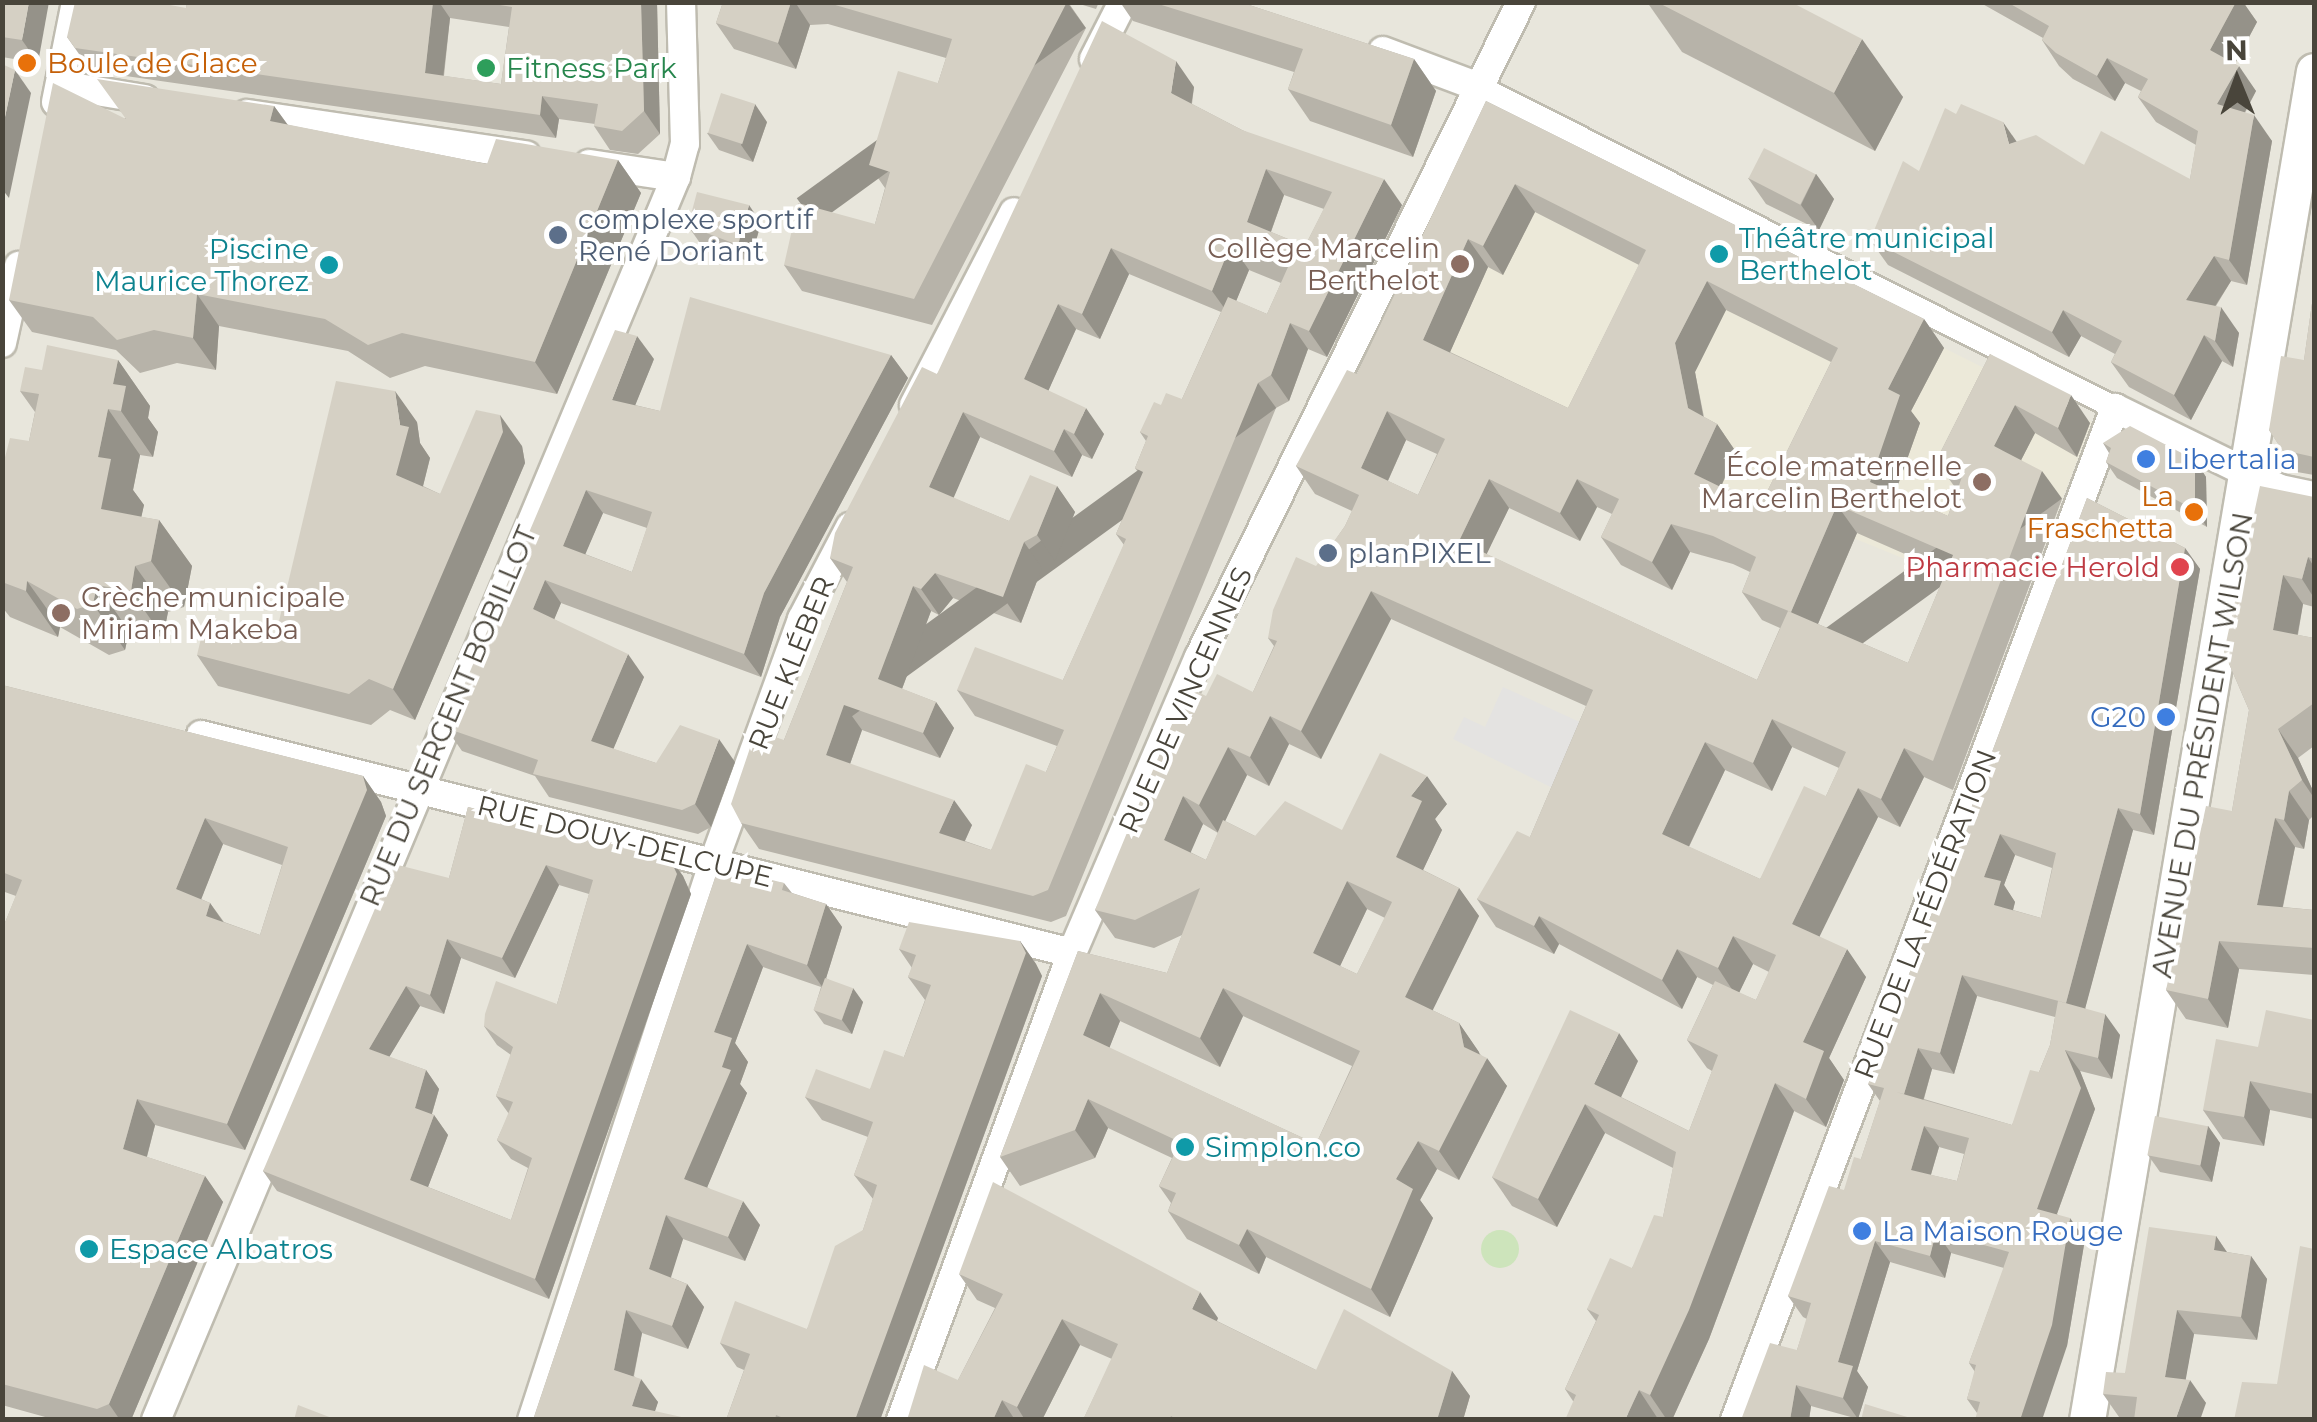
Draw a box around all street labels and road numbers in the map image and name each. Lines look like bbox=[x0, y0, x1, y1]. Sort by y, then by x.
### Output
street label: AVENUE DU PRÉSIDENT WILSON bbox=[2144, 510, 2260, 980]
street label: RUE DU SERGENT BOBILLOT bbox=[352, 521, 544, 911]
street label: RUE DE VINCENNES bbox=[1111, 562, 1259, 838]
street label: RUE KLÉBER bbox=[741, 572, 841, 754]
street label: RUE DE LA FÉDÉRATION bbox=[1847, 745, 2003, 1083]
street label: RUE DOUY-DELCUPE bbox=[474, 788, 776, 894]

